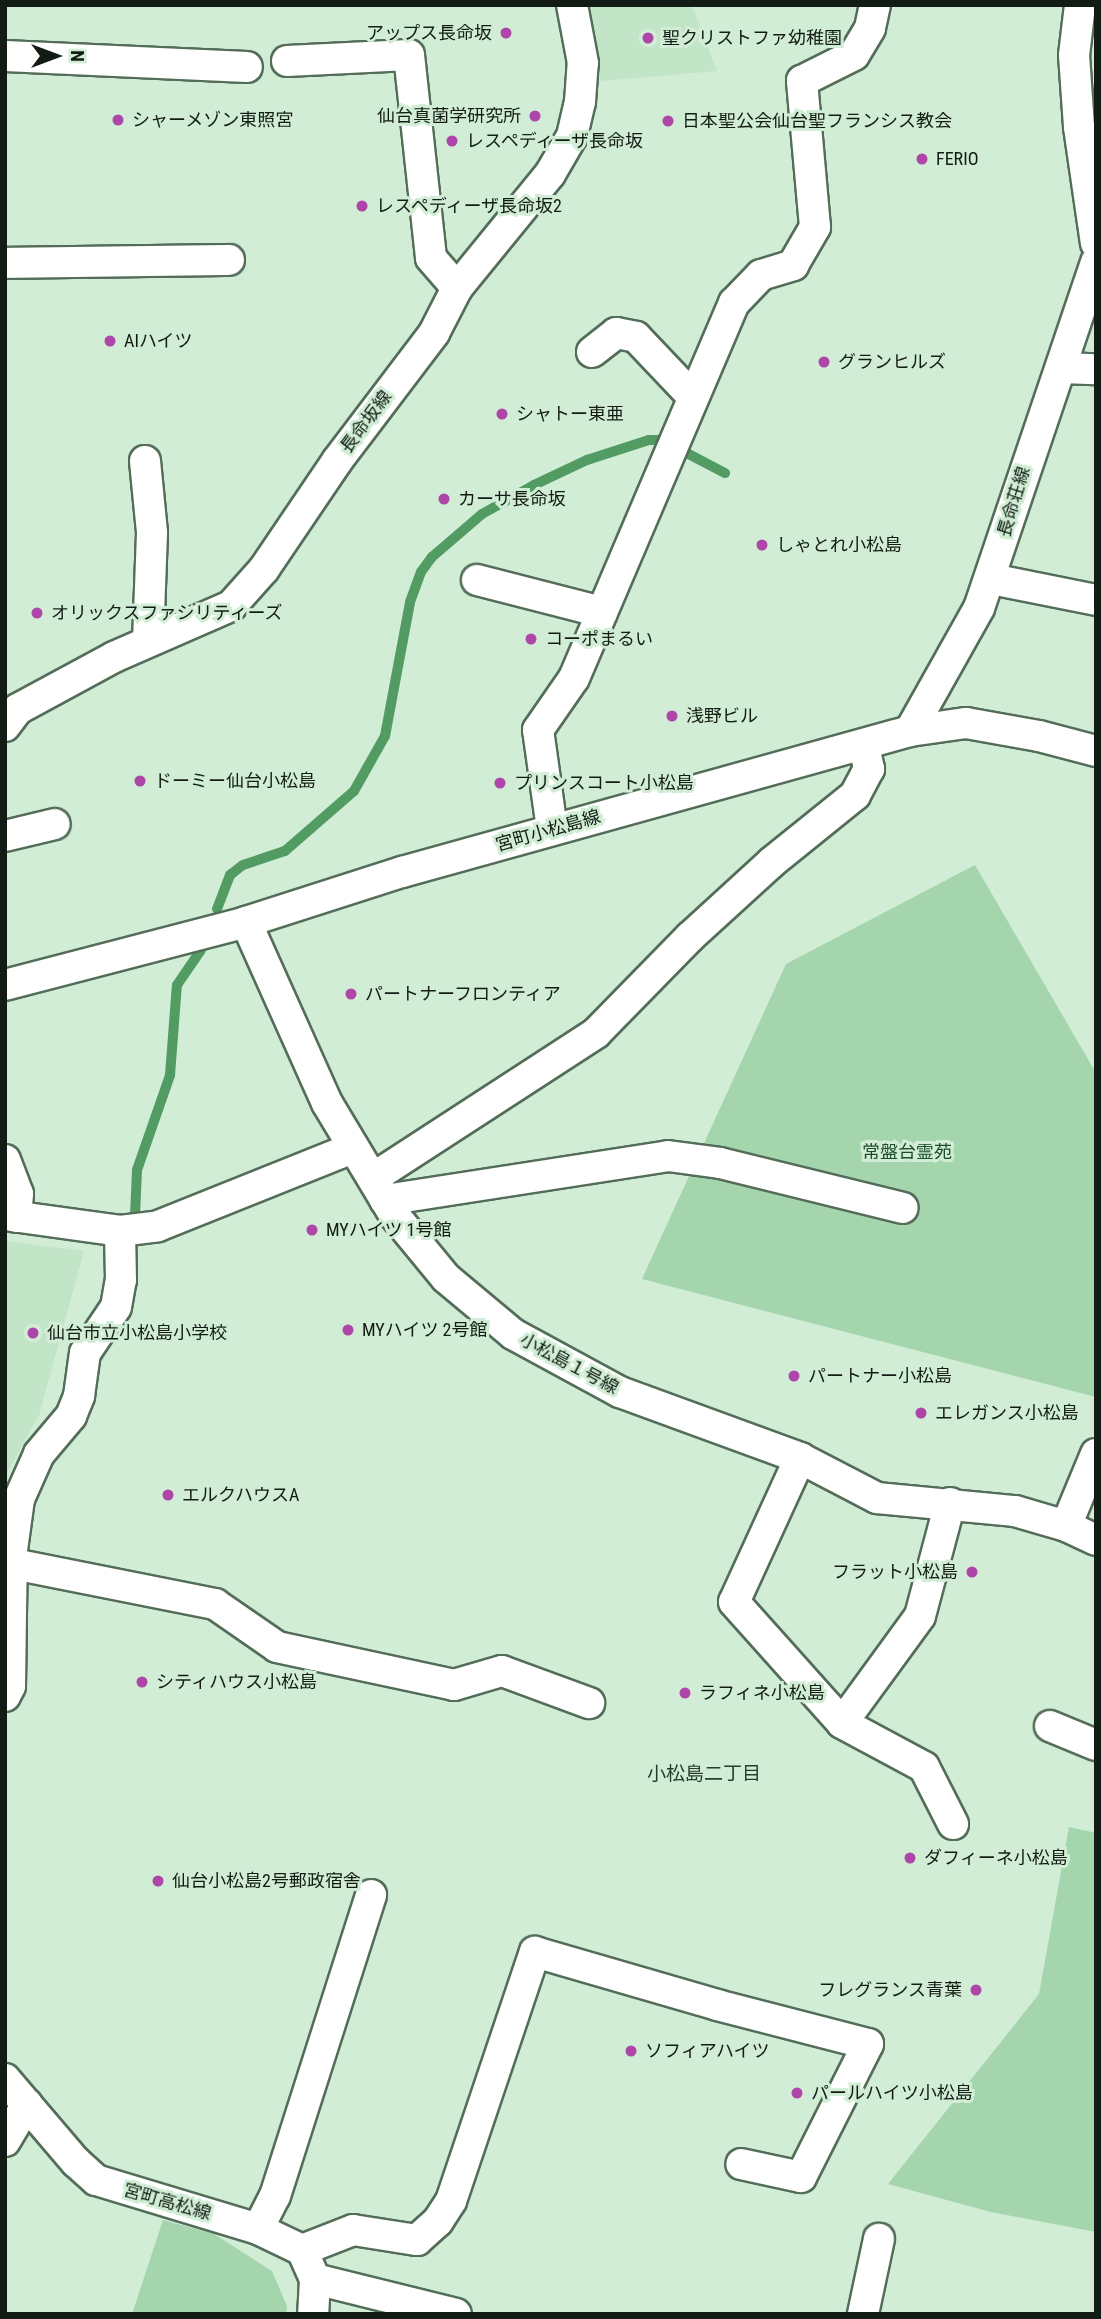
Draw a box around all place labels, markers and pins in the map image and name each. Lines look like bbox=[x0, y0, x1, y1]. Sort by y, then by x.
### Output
place label: アップス長命坂 bbox=[366, 22, 492, 44]
marker: アップス長命坂 bbox=[498, 25, 514, 41]
place label: 聖クリストファ幼稚園 bbox=[662, 27, 842, 49]
marker: 聖クリストファ幼稚園 bbox=[640, 30, 656, 46]
place label: 仙台真菌学研究所 bbox=[377, 105, 521, 127]
marker: 仙台真菌学研究所 bbox=[527, 108, 543, 124]
place label: シャーメゾン東照宮 bbox=[132, 109, 294, 131]
place label: 日本聖公会仙台聖フランシス教会 bbox=[682, 110, 952, 132]
marker: シャーメゾン東照宮 bbox=[110, 112, 126, 128]
marker: 日本聖公会仙台聖フランシス教会 bbox=[660, 113, 676, 129]
place label: レスペディーザ長命坂 bbox=[466, 130, 646, 152]
marker: レスペディーザ長命坂 bbox=[444, 133, 460, 149]
place label: FERIO bbox=[936, 148, 978, 170]
marker: FERIO bbox=[914, 151, 930, 167]
place label: レスペディーザ長命坂2 bbox=[376, 195, 565, 217]
marker: レスペディーザ長命坂2 bbox=[354, 198, 370, 214]
place label: AIハイツ bbox=[124, 330, 193, 352]
marker: AIハイツ bbox=[102, 333, 118, 349]
place label: グランヒルズ bbox=[838, 351, 946, 373]
marker: グランヒルズ bbox=[816, 354, 832, 370]
place label: シャトー東亜 bbox=[516, 403, 624, 425]
marker: シャトー東亜 bbox=[494, 406, 510, 422]
place label: カーサ長命坂 bbox=[458, 488, 566, 510]
marker: カーサ長命坂 bbox=[436, 491, 452, 507]
place label: しゃとれ小松島 bbox=[776, 534, 902, 556]
marker: しゃとれ小松島 bbox=[754, 537, 770, 553]
place label: オリックスファシリティーズ bbox=[51, 602, 285, 624]
marker: オリックスファシリティーズ bbox=[29, 605, 45, 621]
place label: コーポまるい bbox=[545, 628, 653, 650]
marker: コーポまるい bbox=[523, 631, 539, 647]
place label: 浅野ビル bbox=[686, 705, 758, 727]
marker: 浅野ビル bbox=[664, 708, 680, 724]
place label: ドーミー仙台小松島 bbox=[154, 770, 316, 792]
place label: プリンスコート小松島 bbox=[514, 772, 694, 794]
marker: ドーミー仙台小松島 bbox=[132, 773, 148, 789]
marker: プリンスコート小松島 bbox=[492, 775, 508, 791]
place label: パートナーフロンティア bbox=[365, 983, 563, 1005]
marker: パートナーフロンティア bbox=[343, 986, 359, 1002]
place label: MYハイツ 1号館 bbox=[326, 1219, 452, 1241]
marker: MYハイツ 1号館 bbox=[304, 1222, 320, 1238]
place label: MYハイツ 2号館 bbox=[362, 1319, 488, 1341]
place label: 仙台市立小松島小学校 bbox=[47, 1322, 227, 1344]
marker: MYハイツ 2号館 bbox=[340, 1322, 356, 1338]
marker: 仙台市立小松島小学校 bbox=[25, 1325, 41, 1341]
place label: パートナー小松島 bbox=[808, 1365, 952, 1387]
marker: パートナー小松島 bbox=[786, 1368, 802, 1384]
place label: エレガンス小松島 bbox=[935, 1402, 1079, 1424]
marker: エレガンス小松島 bbox=[913, 1405, 929, 1421]
place label: エルクハウスA bbox=[182, 1484, 300, 1506]
marker: エルクハウスA bbox=[160, 1487, 176, 1503]
place label: フラット小松島 bbox=[832, 1561, 958, 1583]
marker: フラット小松島 bbox=[964, 1564, 980, 1580]
place label: シティハウス小松島 bbox=[156, 1671, 318, 1693]
marker: シティハウス小松島 bbox=[134, 1674, 150, 1690]
place label: ラフィネ小松島 bbox=[699, 1682, 825, 1704]
marker: ラフィネ小松島 bbox=[677, 1685, 693, 1701]
place label: ダフィーネ小松島 bbox=[924, 1847, 1068, 1869]
marker: ダフィーネ小松島 bbox=[902, 1850, 918, 1866]
place label: 仙台小松島2号郵政宿舎 bbox=[172, 1870, 361, 1892]
marker: 仙台小松島2号郵政宿舎 bbox=[150, 1873, 166, 1889]
place label: フレグランス青葉 bbox=[818, 1979, 962, 2001]
marker: フレグランス青葉 bbox=[968, 1982, 984, 1998]
place label: ソフィアハイツ bbox=[645, 2040, 771, 2062]
marker: ソフィアハイツ bbox=[623, 2043, 639, 2059]
place label: パールハイツ小松島 bbox=[811, 2082, 973, 2104]
marker: パールハイツ小松島 bbox=[789, 2085, 805, 2101]

